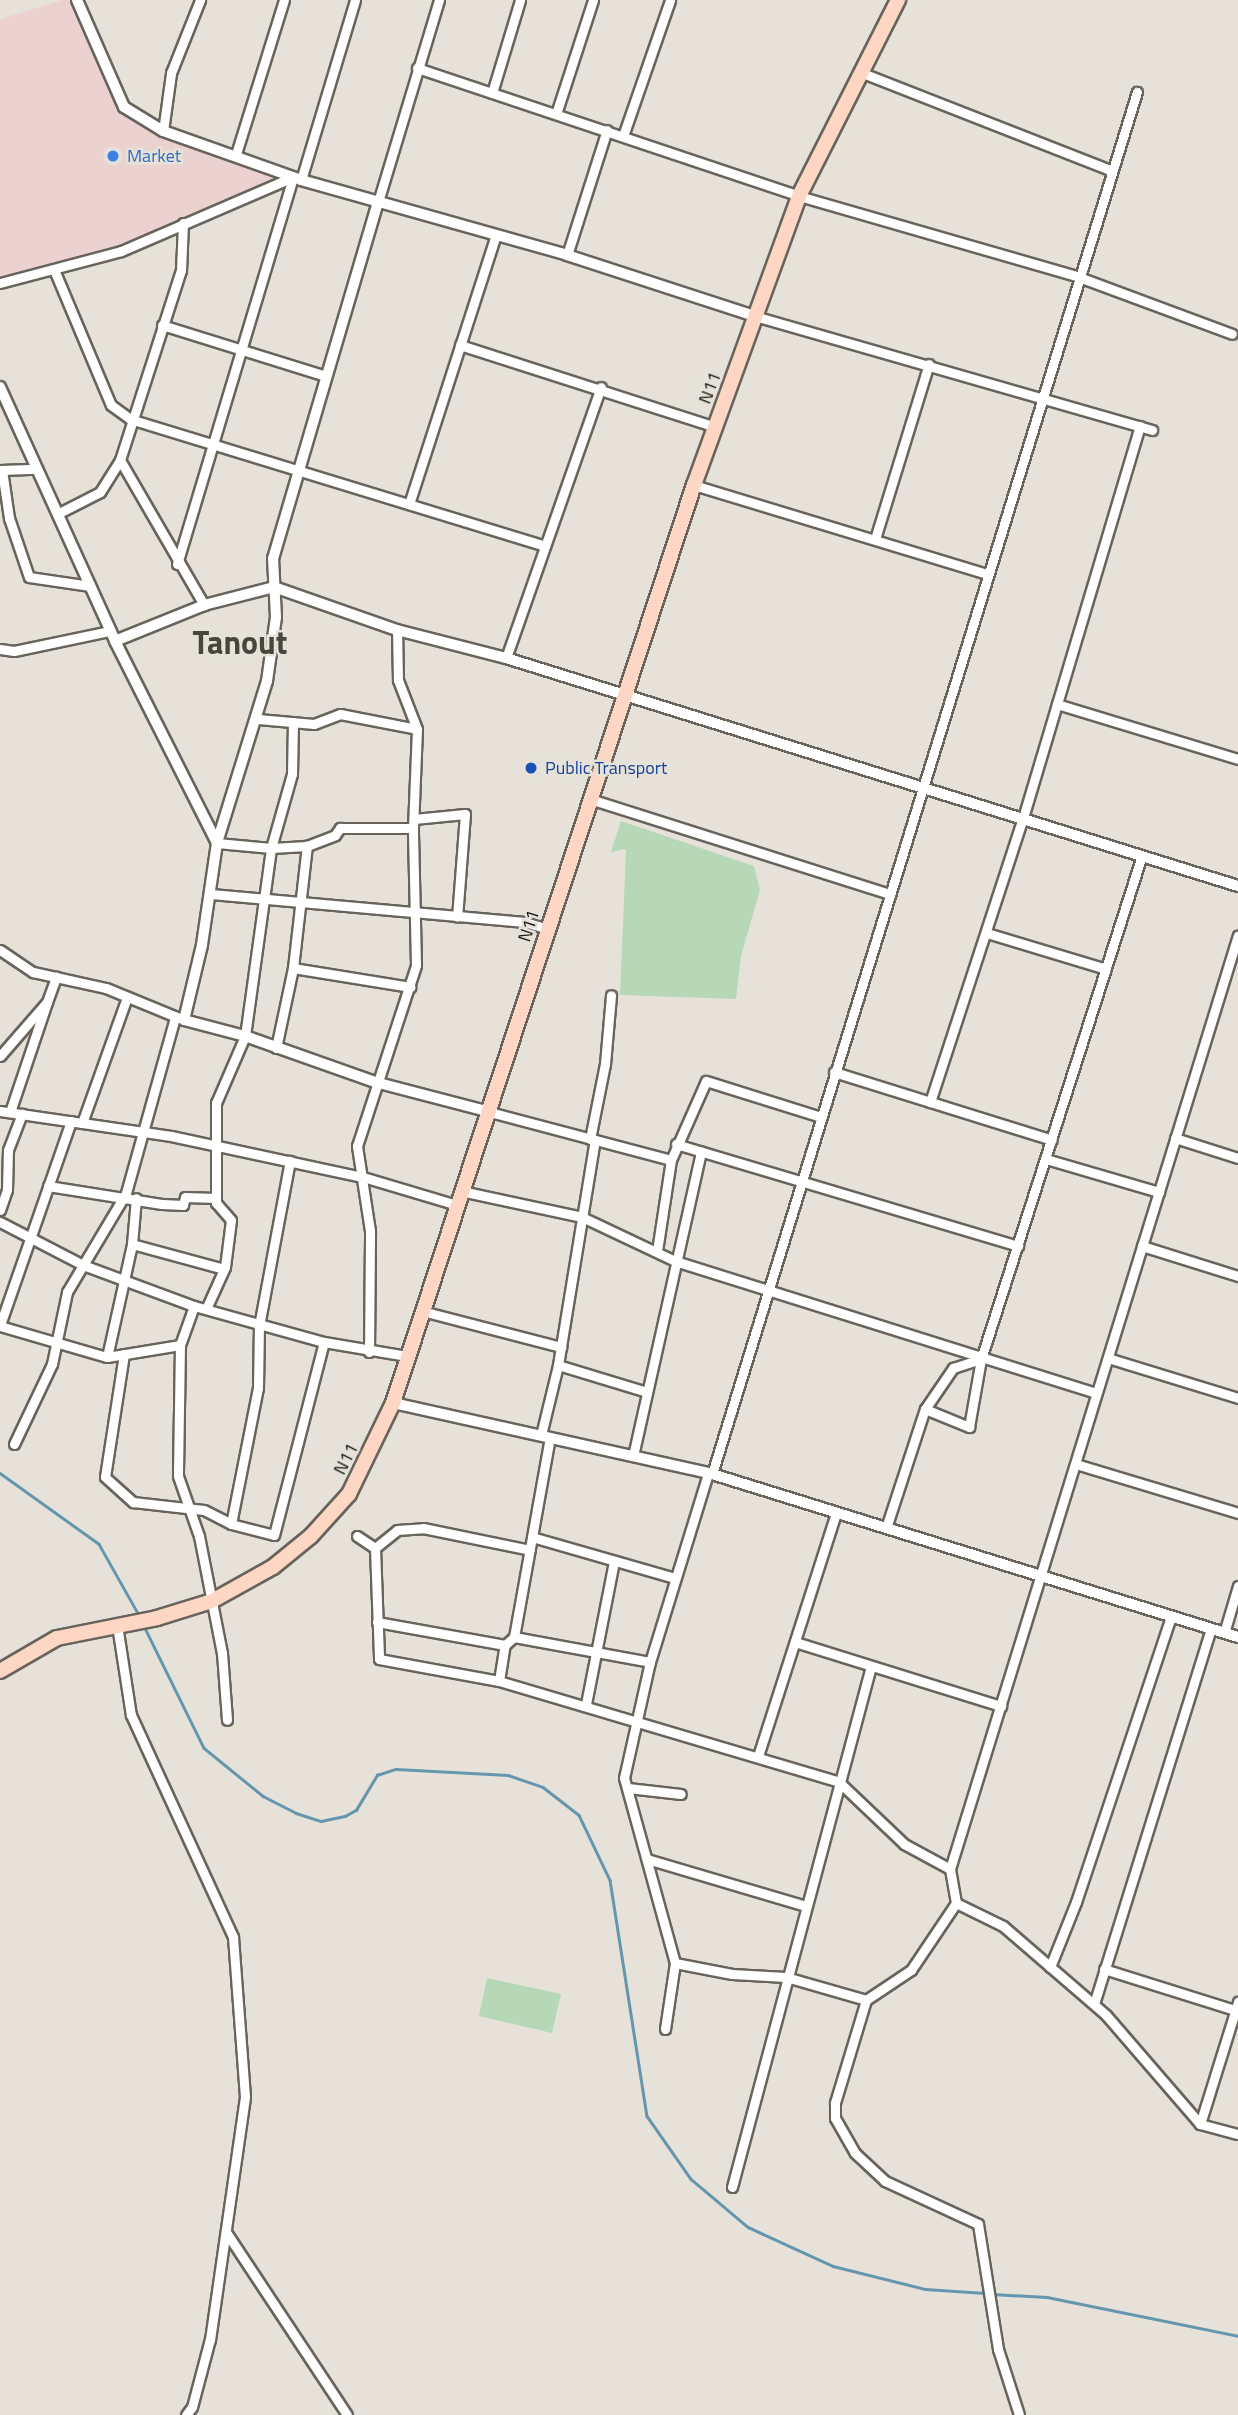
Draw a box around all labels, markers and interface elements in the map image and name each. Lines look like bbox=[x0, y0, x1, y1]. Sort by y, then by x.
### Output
place label: Market bbox=[127, 145, 181, 167]
marker: Market bbox=[105, 148, 121, 164]
street label: N11 bbox=[694, 369, 726, 407]
district label: Tanout bbox=[193, 623, 287, 661]
place label: Public Transport bbox=[545, 757, 667, 779]
marker: Public Transport bbox=[523, 760, 539, 776]
street label: N11 bbox=[514, 907, 544, 945]
street label: N11 bbox=[329, 1440, 363, 1478]

